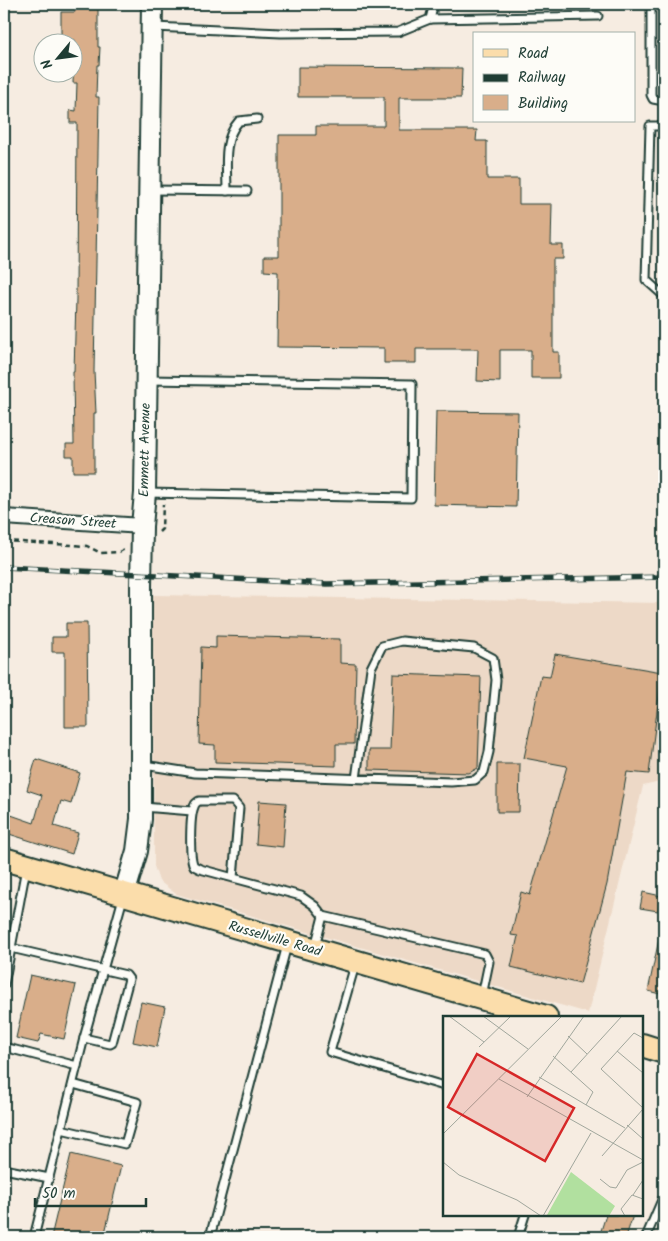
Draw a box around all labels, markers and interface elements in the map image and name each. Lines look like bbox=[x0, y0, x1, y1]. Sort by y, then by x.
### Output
north arrow bbox=[32, 32, 82, 82]
legend bbox=[473, 32, 636, 122]
text: Road bbox=[518, 42, 549, 66]
text: N bbox=[36, 54, 59, 73]
text: Railway bbox=[518, 66, 566, 90]
text: Building bbox=[518, 92, 568, 116]
street label: Emmett Avenue bbox=[133, 402, 157, 497]
street label: Creason Street bbox=[29, 507, 118, 535]
street label: Russellville Road bbox=[226, 915, 325, 963]
inset map bbox=[443, 1016, 643, 1216]
scale bar bbox=[35, 1176, 146, 1208]
text: 50 m bbox=[42, 1182, 76, 1206]

